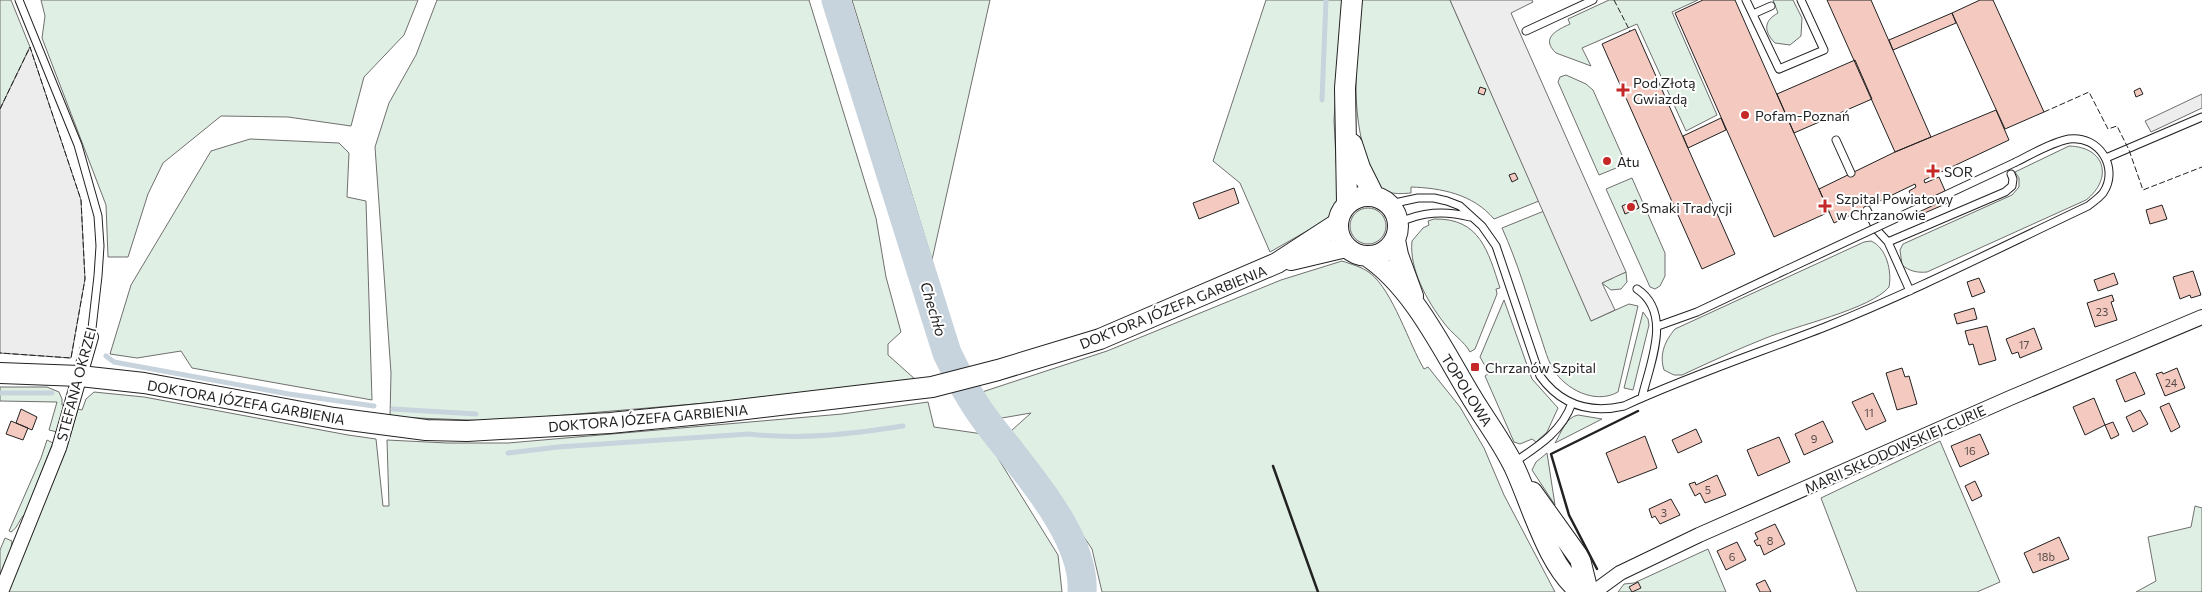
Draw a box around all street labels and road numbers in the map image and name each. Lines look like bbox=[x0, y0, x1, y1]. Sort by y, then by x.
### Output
street label: DOKTORA JÓZEFA GARBIENIA bbox=[1077, 261, 1269, 352]
street label: STEFANA OKRZEI bbox=[53, 325, 99, 443]
street label: TOPOLOWA bbox=[1438, 351, 1496, 430]
street label: DOKTORA JÓZEFA GARBIENIA bbox=[146, 376, 346, 428]
street label: DOKTORA JÓZEFA GARBIENIA bbox=[547, 401, 749, 435]
street label: MARII SKŁODOWSKIEJ-CURIE bbox=[1802, 401, 1988, 497]

